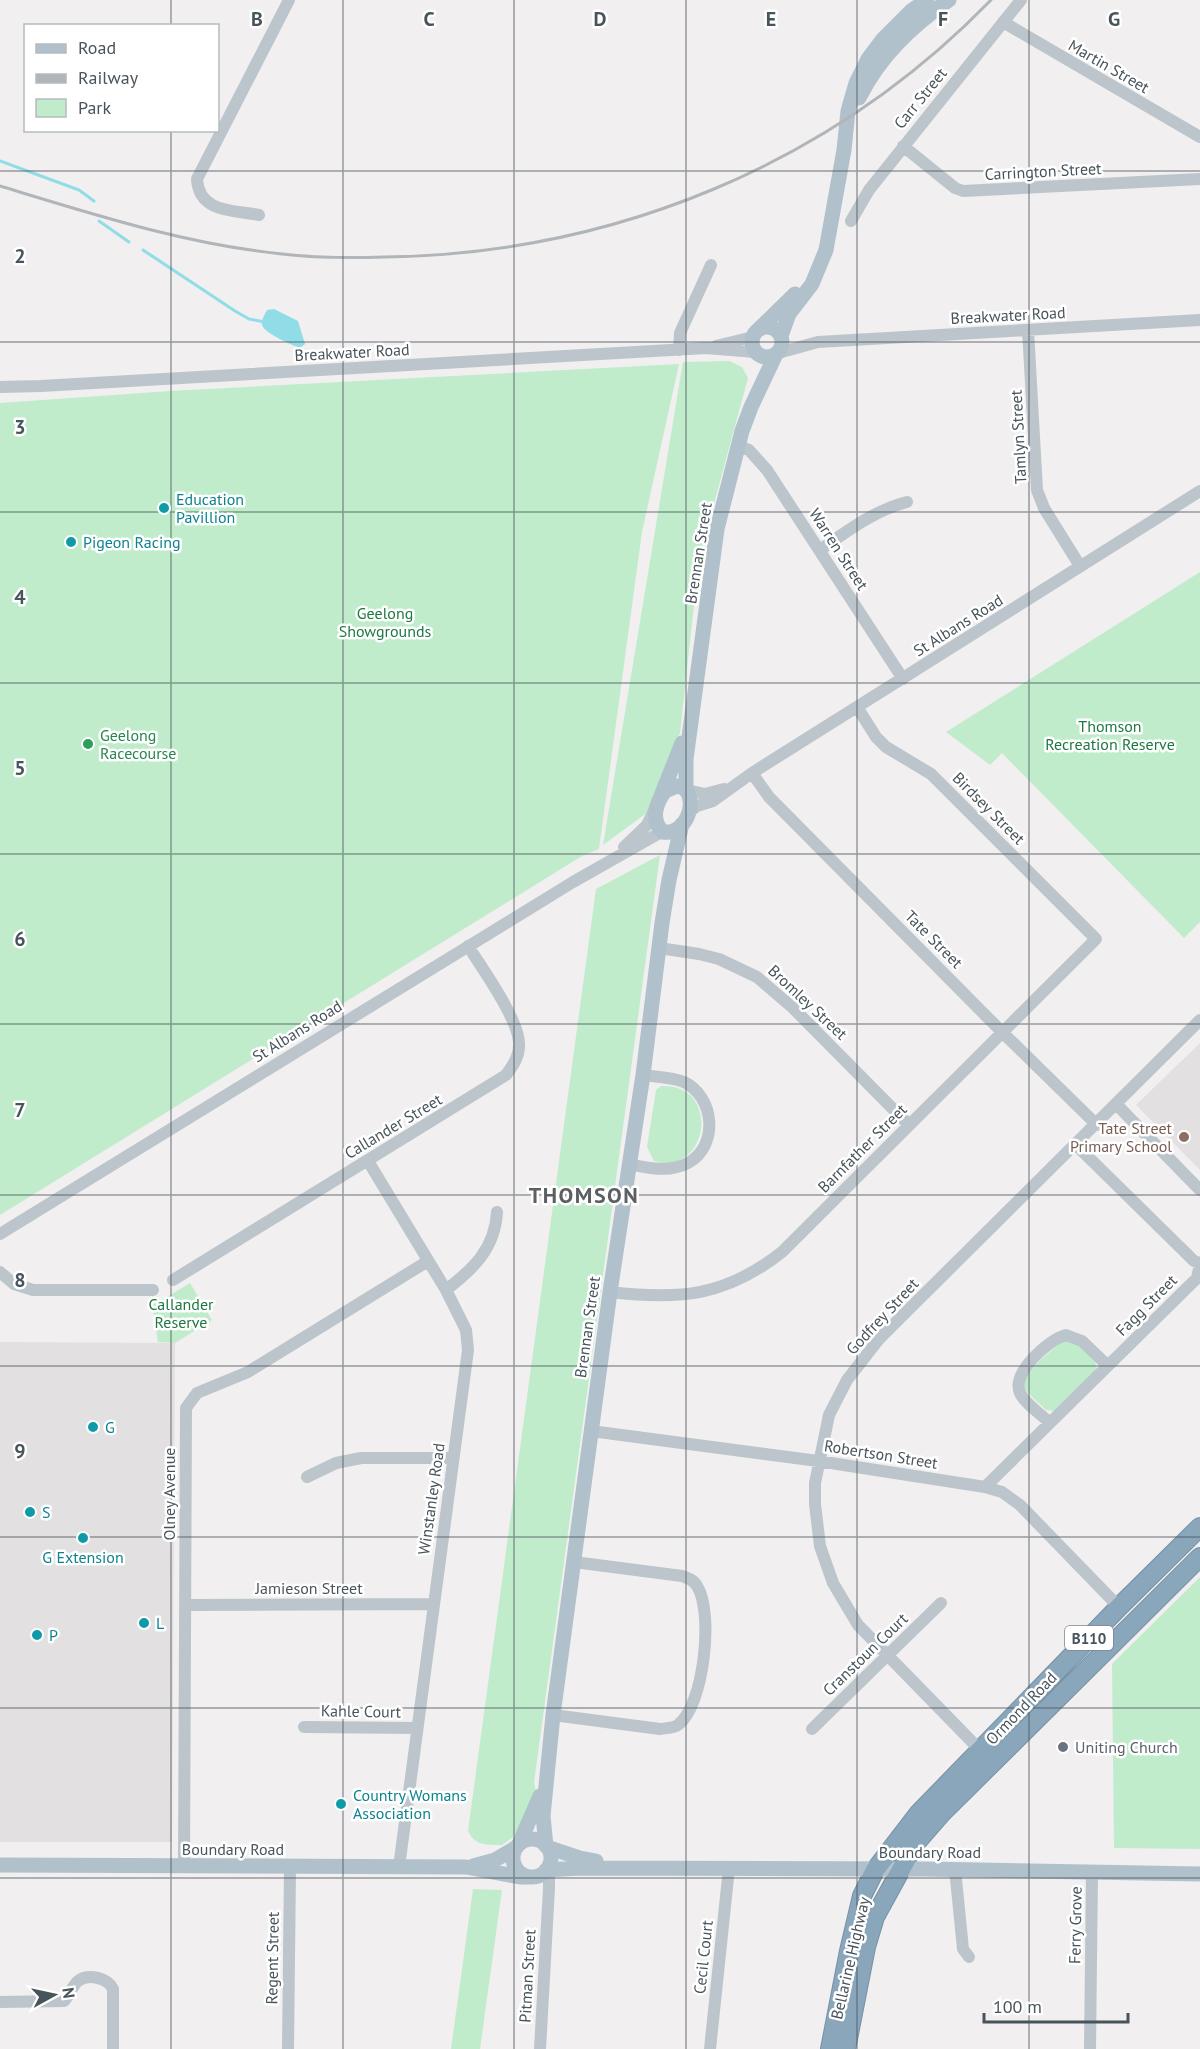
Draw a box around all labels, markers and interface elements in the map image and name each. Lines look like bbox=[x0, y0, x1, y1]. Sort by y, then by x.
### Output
text: B bbox=[251, 6, 263, 32]
text: C bbox=[423, 6, 435, 32]
text: D bbox=[594, 6, 607, 32]
text: E bbox=[766, 6, 776, 32]
text: F bbox=[938, 6, 948, 32]
text: G bbox=[1108, 6, 1120, 32]
legend bbox=[24, 24, 219, 132]
street label: Martin Street bbox=[1065, 35, 1154, 97]
text: Road bbox=[78, 36, 116, 59]
street label: Carr Street bbox=[889, 63, 951, 133]
text: Railway bbox=[78, 66, 139, 89]
text: Park bbox=[78, 96, 111, 119]
street label: Carrington Street bbox=[984, 158, 1103, 184]
text: 2 bbox=[14, 243, 26, 269]
street label: Breakwater Road bbox=[950, 302, 1066, 328]
street label: Breakwater Road bbox=[294, 339, 410, 365]
street label: Tamlyn Street bbox=[1006, 389, 1030, 485]
text: 3 bbox=[14, 414, 26, 440]
place label: Education Pavillion bbox=[176, 489, 244, 527]
street label: Brennan Street bbox=[680, 500, 716, 605]
marker: Education Pavillion bbox=[157, 501, 171, 515]
street label: Warren Street bbox=[805, 504, 873, 594]
place label: Pigeon Racing bbox=[83, 532, 181, 552]
marker: Pigeon Racing bbox=[64, 535, 78, 549]
text: 4 bbox=[14, 584, 26, 610]
street label: St Albans Road bbox=[909, 590, 1007, 660]
park label: Geelong Showgrounds bbox=[339, 603, 432, 641]
park label: Thomson Recreation Reserve bbox=[1045, 716, 1175, 754]
place label: Geelong Racecourse bbox=[100, 725, 176, 763]
marker: Geelong Racecourse bbox=[81, 737, 95, 751]
text: 5 bbox=[14, 755, 26, 781]
street label: Birdsey Street bbox=[949, 768, 1030, 849]
street label: Tate Street bbox=[901, 906, 968, 973]
text: 6 bbox=[14, 926, 26, 952]
street label: Bromley Street bbox=[764, 960, 852, 1044]
street label: St Albans Road bbox=[248, 996, 346, 1066]
street label: Callander Street bbox=[341, 1089, 446, 1163]
text: 7 bbox=[14, 1097, 26, 1123]
street label: Barnfather Street bbox=[813, 1099, 911, 1197]
place label: Tate Street Primary School bbox=[1070, 1118, 1173, 1156]
marker: Tate Street Primary School bbox=[1177, 1130, 1191, 1144]
district label: THOMSON bbox=[529, 1181, 639, 1209]
text: 8 bbox=[14, 1267, 26, 1293]
street label: Fagg Street bbox=[1111, 1270, 1181, 1340]
street label: Godfrey Street bbox=[842, 1273, 923, 1358]
street label: Brennan Street bbox=[570, 1274, 604, 1379]
park label: Callander Reserve bbox=[148, 1294, 214, 1332]
place label: G bbox=[105, 1417, 115, 1437]
marker: G bbox=[86, 1420, 100, 1434]
street label: Robertson Street bbox=[823, 1435, 940, 1473]
text: 9 bbox=[14, 1438, 26, 1464]
street label: Winstanley Road bbox=[413, 1442, 449, 1556]
street label: Olney Avenue bbox=[159, 1448, 179, 1540]
place label: S bbox=[42, 1502, 51, 1522]
marker: S bbox=[23, 1505, 37, 1519]
marker: G Extension bbox=[76, 1531, 90, 1545]
place label: G Extension bbox=[42, 1547, 124, 1567]
street label: Jamieson Street bbox=[254, 1578, 363, 1598]
street label: Cranstoun Court bbox=[818, 1608, 912, 1700]
place label: L bbox=[156, 1613, 164, 1633]
marker: L bbox=[137, 1616, 151, 1630]
place label: P bbox=[49, 1625, 58, 1645]
road number: B110 bbox=[1065, 1626, 1113, 1650]
marker: P bbox=[30, 1628, 44, 1642]
street label: Ormond Road bbox=[981, 1667, 1061, 1749]
street label: Kahle Court bbox=[321, 1700, 402, 1722]
place label: Uniting Church bbox=[1075, 1737, 1178, 1757]
marker: Uniting Church bbox=[1056, 1740, 1070, 1754]
place label: Country Womans Association bbox=[353, 1785, 467, 1823]
marker: Country Womans Association bbox=[334, 1797, 348, 1811]
street label: Boundary Road bbox=[182, 1839, 284, 1859]
street label: Boundary Road bbox=[879, 1842, 981, 1862]
street label: Ferry Grove bbox=[1064, 1886, 1086, 1964]
street label: Bellarine Highway bbox=[826, 1894, 874, 2021]
street label: Regent Street bbox=[261, 1911, 283, 2005]
street label: Cecil Court bbox=[689, 1919, 717, 1995]
street label: Pitman Street bbox=[515, 1928, 539, 2023]
north arrow bbox=[24, 1965, 84, 2025]
text: N bbox=[58, 1986, 79, 2000]
scale bar bbox=[984, 1986, 1128, 2024]
text: 100 m bbox=[993, 1995, 1042, 2018]

